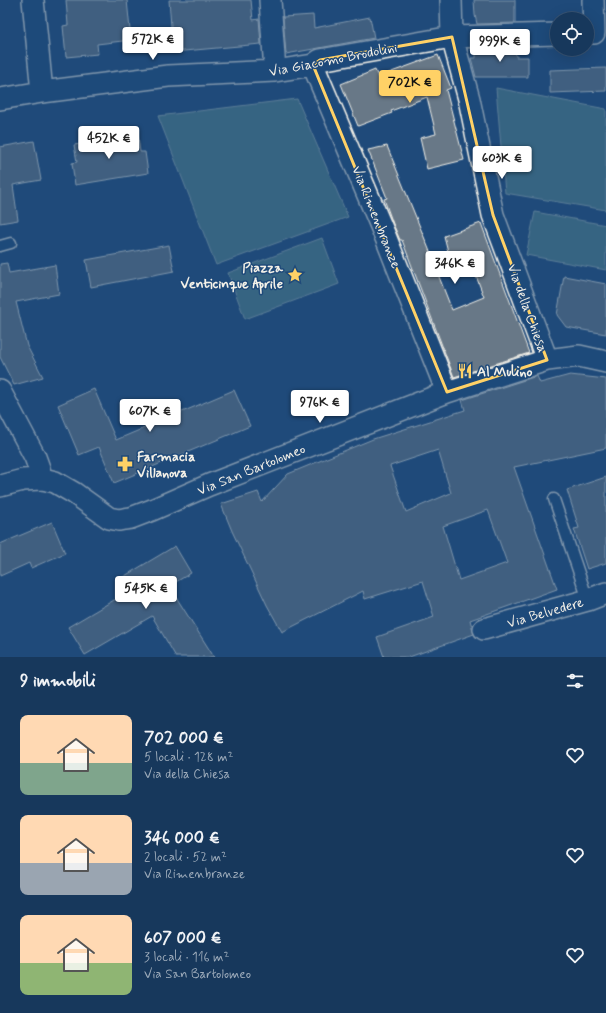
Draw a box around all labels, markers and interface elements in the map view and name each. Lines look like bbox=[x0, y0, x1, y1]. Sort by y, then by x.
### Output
map controls bbox=[550, 12, 594, 56]
button: locate bbox=[550, 12, 594, 56]
pin: 572K € bbox=[120, 27, 186, 61]
pin: 999K € bbox=[467, 29, 533, 63]
text: 572K € bbox=[131, 31, 175, 48]
text: 999K € bbox=[479, 33, 521, 50]
street label: Via Giacomo Brodolini bbox=[267, 39, 399, 81]
pin: 702K € bbox=[377, 70, 443, 104]
text: 702K € bbox=[388, 74, 432, 91]
pin: 452K € bbox=[76, 126, 142, 160]
text: 452K € bbox=[87, 130, 131, 147]
pin: 603K € bbox=[469, 146, 535, 180]
text: 603K € bbox=[482, 150, 522, 167]
street label: Via Rimenbranze bbox=[347, 163, 405, 272]
pin: 346K € bbox=[422, 251, 488, 285]
text: 346K € bbox=[434, 255, 476, 272]
place label: Piazza Venticinque Aprile bbox=[181, 259, 284, 295]
street label: Via della Chiesa bbox=[503, 262, 551, 355]
place icon: Piazza Venticinque Aprile bbox=[286, 266, 304, 284]
restaurant icon: Al Mulino bbox=[456, 362, 474, 380]
place label: Al Mulino bbox=[477, 363, 533, 381]
pin: 976K € bbox=[287, 390, 353, 424]
text: 976K € bbox=[300, 394, 340, 411]
pin: 607K € bbox=[117, 399, 183, 433]
text: 607K € bbox=[129, 403, 171, 420]
street label: Via San Bartolomeo bbox=[195, 440, 308, 500]
place label: Farmacia Villanova bbox=[137, 448, 196, 482]
pharmacy icon: Farmacia Villanova bbox=[116, 455, 134, 473]
pin: 545K € bbox=[113, 576, 179, 610]
text: 545K € bbox=[124, 580, 168, 597]
street label: Via Belvedere bbox=[505, 593, 586, 632]
text: 9 immobili bbox=[20, 670, 96, 692]
icon: filters bbox=[564, 670, 586, 692]
text: 702 000 € bbox=[144, 727, 224, 749]
icon: home bbox=[52, 731, 100, 779]
icon: heart bbox=[564, 744, 586, 766]
text: 5 locali · 128 m² bbox=[144, 749, 233, 766]
text: Via della Chiesa bbox=[144, 766, 230, 783]
text: 346 000 € bbox=[144, 827, 220, 849]
icon: home bbox=[52, 831, 100, 879]
icon: heart bbox=[564, 844, 586, 866]
text: 2 locali · 52 m² bbox=[144, 849, 227, 866]
text: Via Rimenbranze bbox=[144, 866, 245, 883]
text: 607 000 € bbox=[144, 927, 222, 949]
icon: home bbox=[52, 931, 100, 979]
icon: heart bbox=[564, 944, 586, 966]
text: 3 locali · 116 m² bbox=[144, 949, 229, 966]
text: Via San Bartolomeo bbox=[144, 966, 251, 983]

